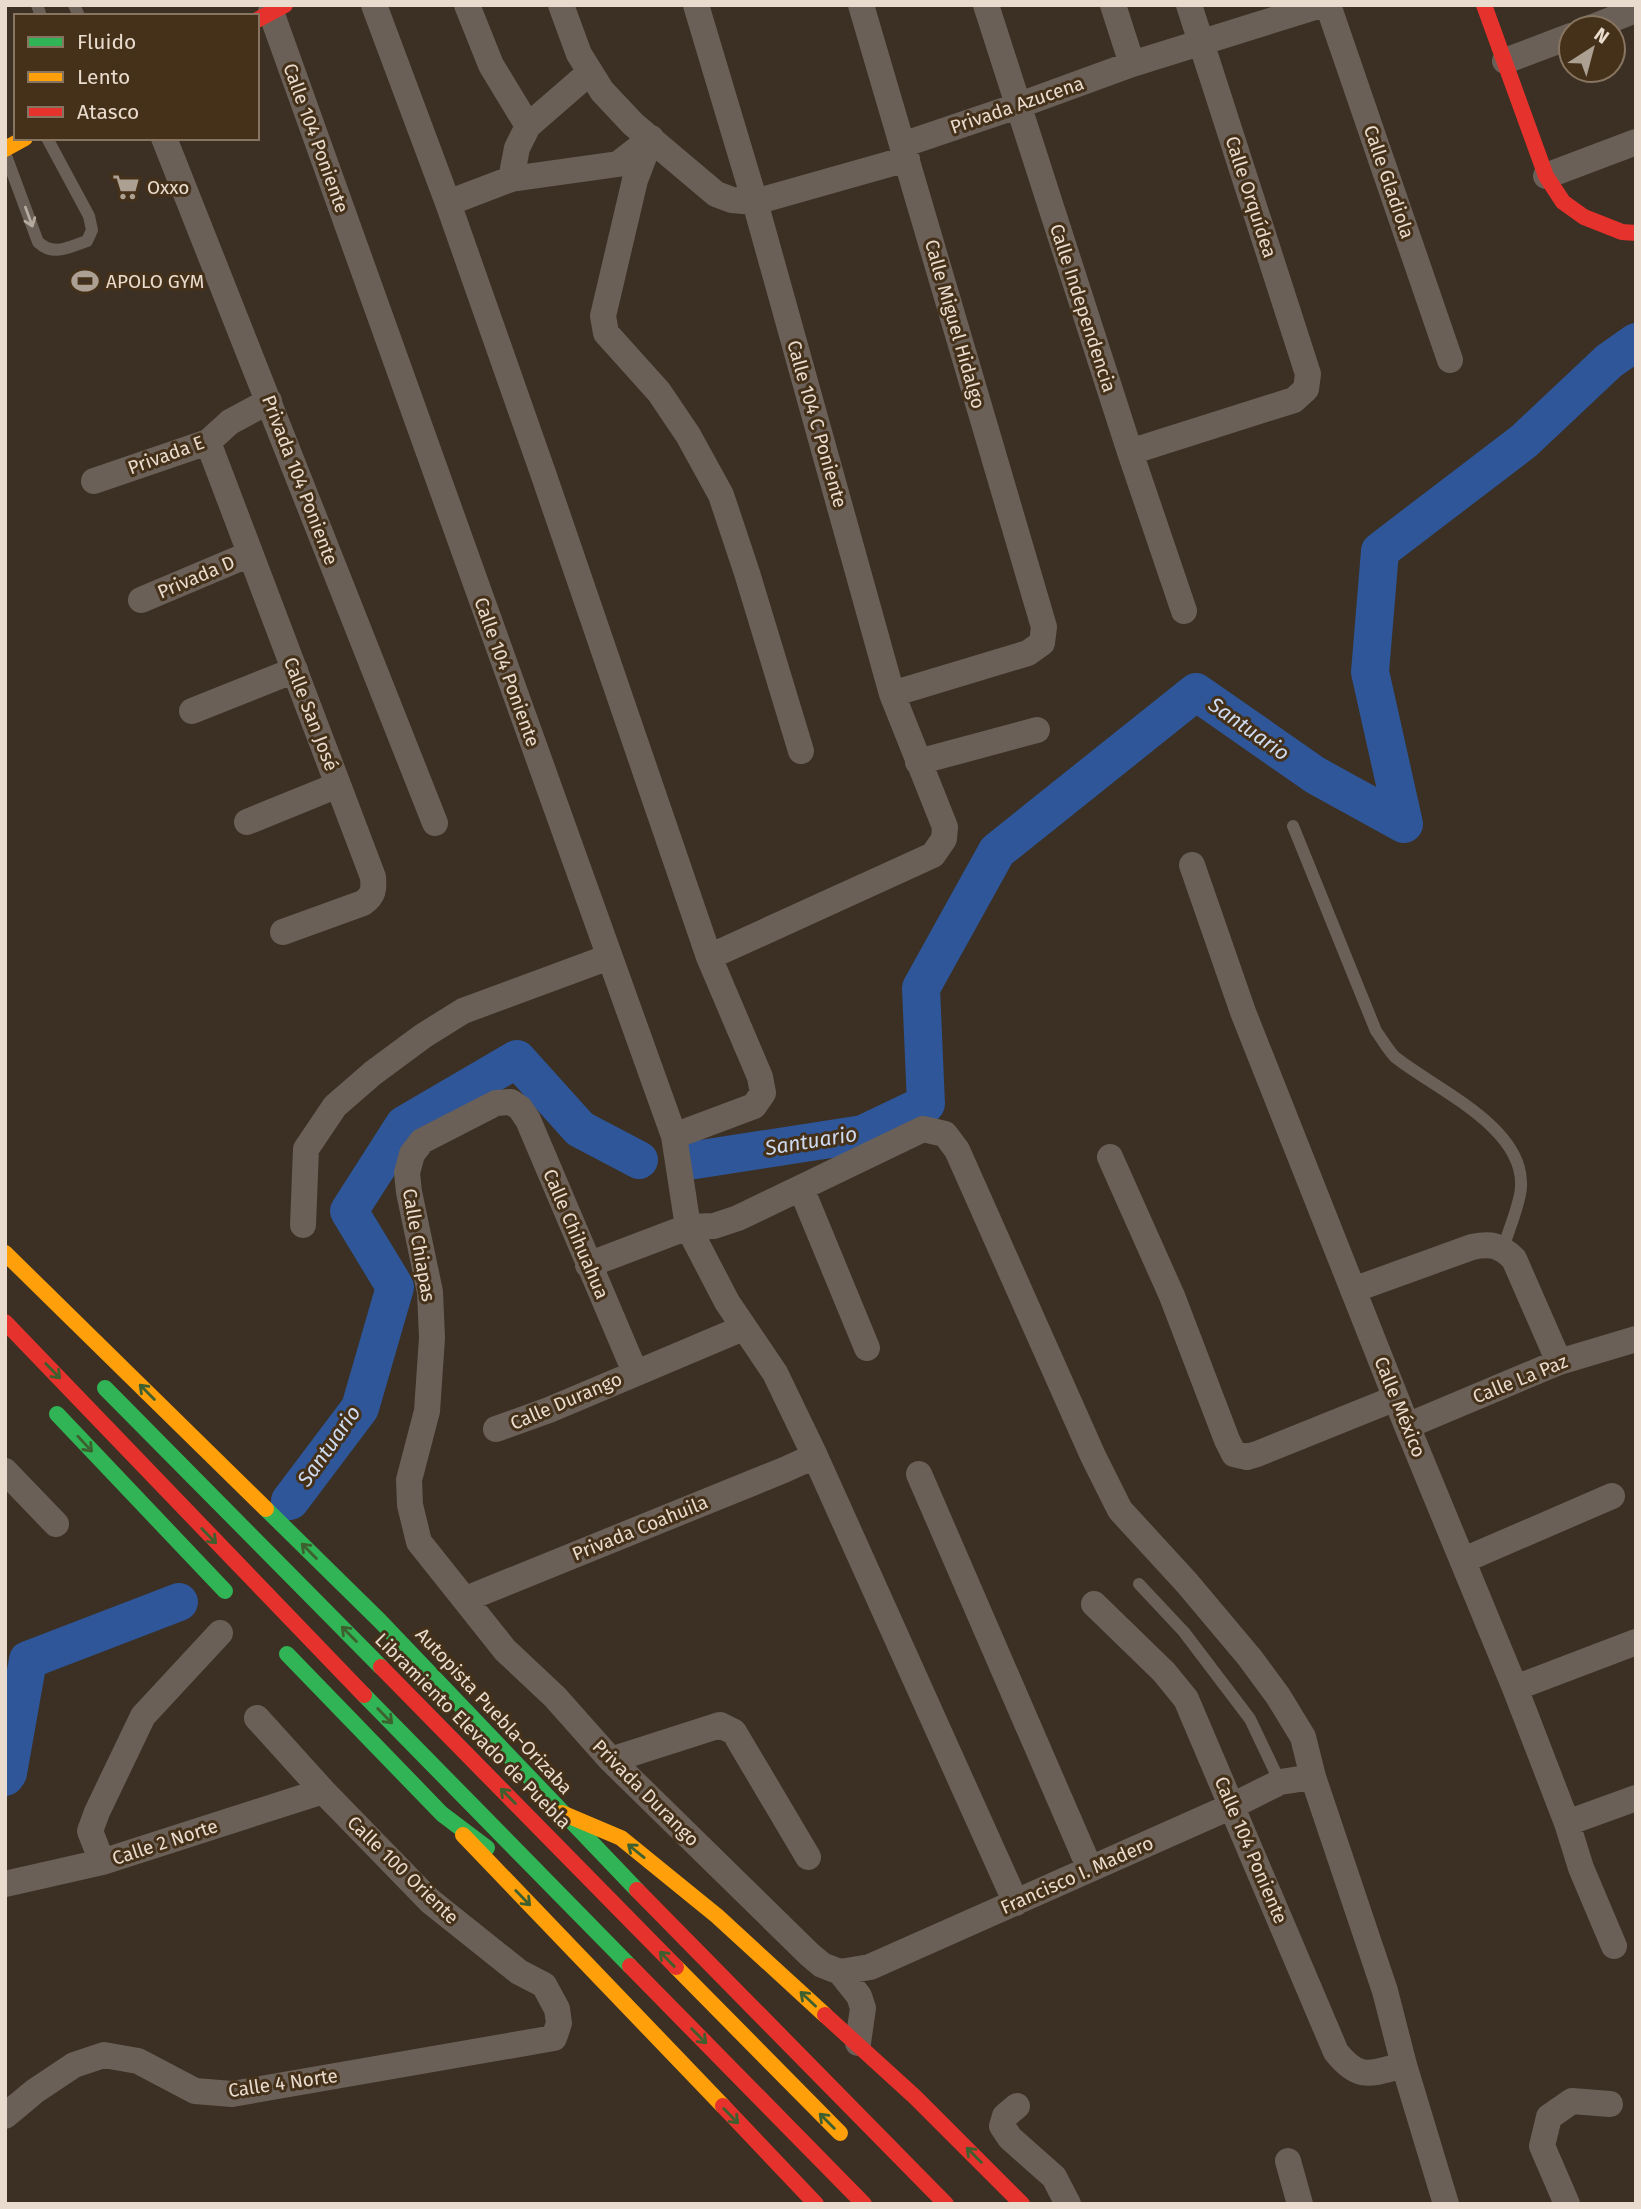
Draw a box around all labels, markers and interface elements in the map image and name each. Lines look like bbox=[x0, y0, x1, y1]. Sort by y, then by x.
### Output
legend bbox=[14, 14, 259, 140]
north arrow bbox=[1557, 14, 1627, 84]
text: N bbox=[1590, 23, 1614, 49]
text: Fluido bbox=[77, 29, 136, 55]
street label: Calle 104 Poniente bbox=[278, 60, 354, 216]
text: Lento bbox=[77, 64, 130, 90]
street label: Privada Azucena bbox=[947, 71, 1087, 139]
text: Atasco bbox=[77, 99, 139, 125]
street label: Calle Gladiola bbox=[1359, 122, 1419, 242]
street label: Calle Orquídea bbox=[1221, 133, 1281, 261]
supermarket icon: Oxxo bbox=[111, 172, 141, 202]
place label: Oxxo bbox=[147, 176, 189, 199]
one-way arrow bbox=[24, 205, 36, 227]
street label: Calle Independencia bbox=[1045, 221, 1121, 395]
street label: Calle Miguel Hidalgo bbox=[920, 237, 990, 411]
sports icon: APOLO GYM bbox=[70, 266, 100, 296]
place label: APOLO GYM bbox=[106, 270, 204, 293]
street label: Calle 104 C Poniente bbox=[782, 338, 852, 510]
street label: Privada 104 Poniente bbox=[257, 392, 343, 568]
street label: Privada E bbox=[125, 431, 207, 479]
street label: Privada D bbox=[154, 550, 238, 604]
street label: Calle 104 Poniente bbox=[469, 594, 545, 750]
street label: Calle San José bbox=[279, 654, 343, 774]
water label: Santuario bbox=[1203, 691, 1295, 766]
water label: Santuario bbox=[762, 1121, 859, 1161]
street label: Calle Chihuahua bbox=[538, 1166, 614, 1302]
street label: Calle Chiapas bbox=[398, 1187, 440, 1303]
street label: Calle La Paz bbox=[1469, 1350, 1571, 1408]
street label: Calle México bbox=[1369, 1353, 1431, 1461]
one-way arrow bbox=[44, 1362, 61, 1379]
street label: Calle Durango bbox=[507, 1367, 625, 1435]
one-way arrow bbox=[138, 1384, 155, 1401]
water label: Santuario bbox=[291, 1400, 366, 1492]
one-way arrow bbox=[77, 1435, 94, 1452]
street label: Privada Coahuila bbox=[569, 1490, 711, 1566]
one-way arrow bbox=[201, 1527, 218, 1544]
one-way arrow bbox=[301, 1543, 318, 1560]
street label: Autopista Puebla-Orizaba bbox=[411, 1623, 577, 1799]
one-way arrow bbox=[340, 1626, 357, 1643]
street label: Libramiento Elevado de Puebla bbox=[370, 1628, 576, 1834]
one-way arrow bbox=[377, 1707, 394, 1724]
street label: Privada Durango bbox=[588, 1735, 704, 1851]
street label: Calle 104 Poniente bbox=[1210, 1773, 1292, 1927]
one-way arrow bbox=[500, 1788, 517, 1805]
street label: Calle 100 Oriente bbox=[343, 1811, 463, 1929]
street label: Calle 2 Norte bbox=[109, 1814, 221, 1870]
street label: Francisco I. Madero bbox=[997, 1831, 1157, 1919]
one-way arrow bbox=[628, 1843, 646, 1858]
one-way arrow bbox=[515, 1889, 532, 1906]
one-way arrow bbox=[659, 1951, 676, 1968]
one-way arrow bbox=[800, 1991, 817, 2008]
one-way arrow bbox=[691, 2027, 708, 2044]
street label: Calle 4 Norte bbox=[227, 2064, 339, 2102]
one-way arrow bbox=[723, 2107, 739, 2125]
one-way arrow bbox=[819, 2112, 836, 2129]
one-way arrow bbox=[965, 2147, 982, 2164]

